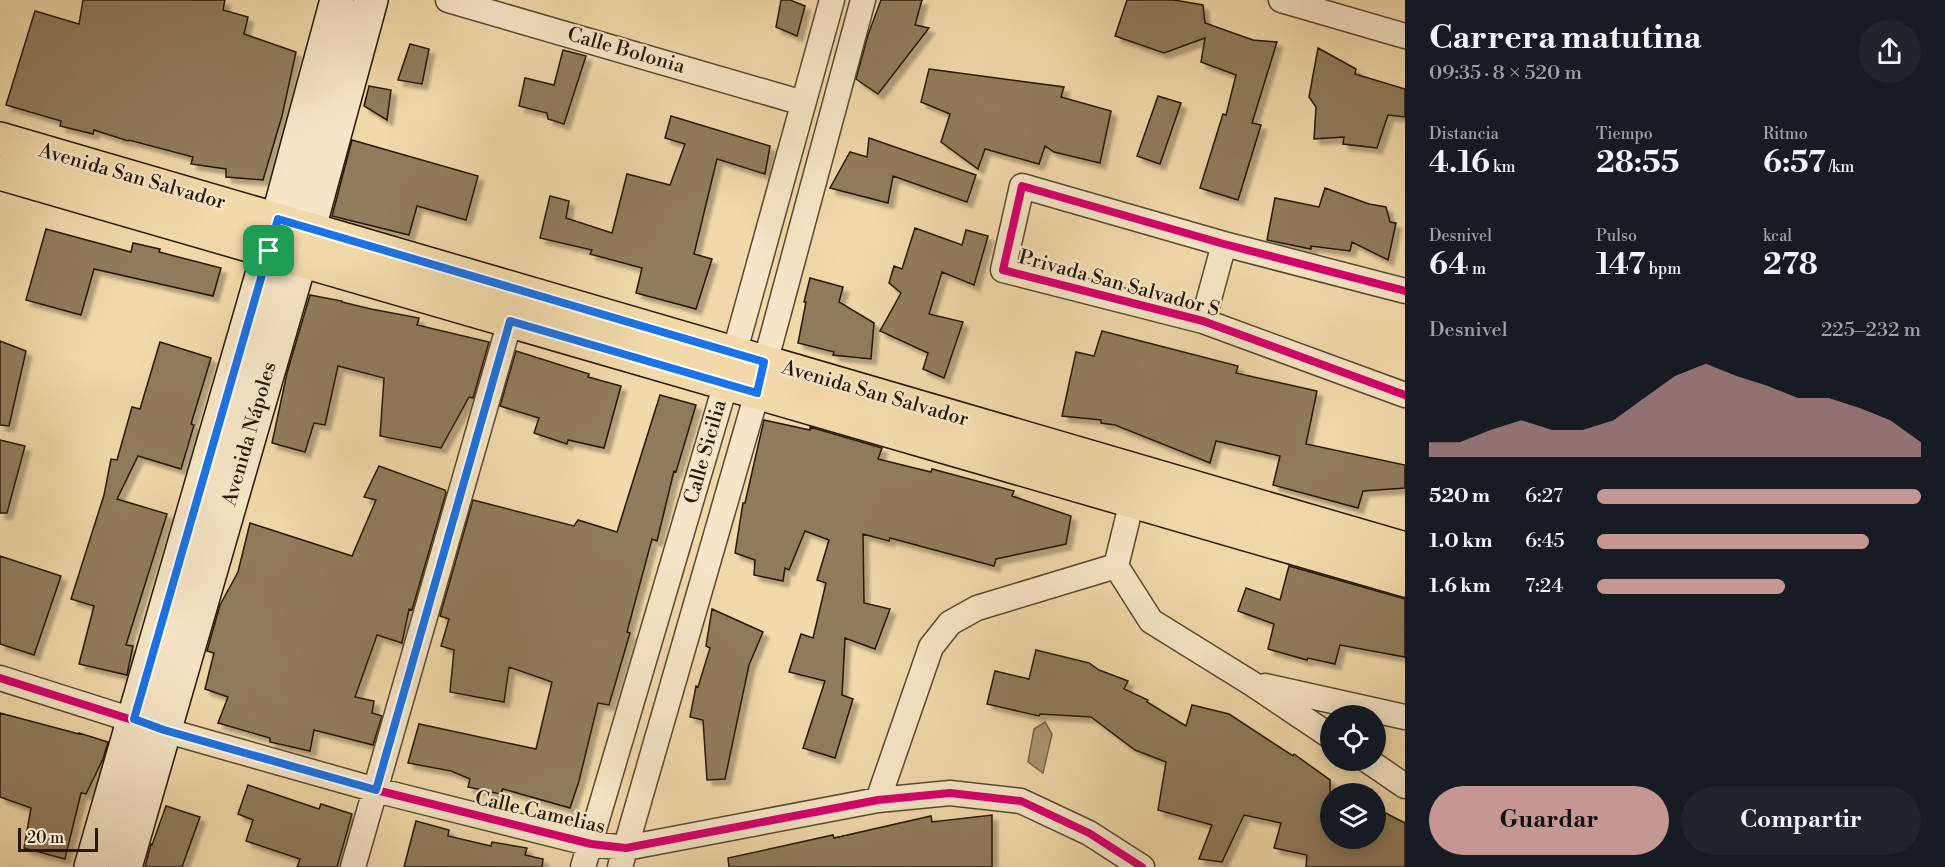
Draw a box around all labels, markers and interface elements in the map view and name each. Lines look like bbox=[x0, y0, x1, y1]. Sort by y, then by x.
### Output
text: Carrera matutina bbox=[1429, 18, 1701, 59]
button: share bbox=[1858, 20, 1921, 83]
street label: Calle Bolonia bbox=[564, 22, 688, 80]
text: 09:35 · 8 × 520 m bbox=[1429, 61, 1582, 86]
text: Distancia bbox=[1429, 124, 1499, 144]
text: Tiempo bbox=[1596, 124, 1653, 144]
text: Ritmo bbox=[1763, 124, 1808, 144]
street label: Avenida San Salvador bbox=[35, 138, 229, 216]
text: 4.16 bbox=[1429, 144, 1490, 182]
text: 28:55 bbox=[1596, 144, 1679, 182]
text: 6:57 bbox=[1763, 144, 1825, 182]
text: km bbox=[1490, 157, 1515, 177]
text: /km bbox=[1825, 157, 1854, 177]
pin bbox=[243, 225, 294, 276]
text: Desnivel bbox=[1429, 226, 1492, 246]
text: Pulso bbox=[1596, 226, 1637, 246]
text: kcal bbox=[1763, 226, 1792, 246]
icon: arrive bbox=[252, 234, 285, 267]
street label: Privada San Salvador S bbox=[1016, 245, 1222, 323]
text: 64 bbox=[1429, 246, 1469, 284]
text: 147 bbox=[1596, 246, 1646, 284]
text: 278 bbox=[1763, 246, 1818, 284]
text: m bbox=[1469, 259, 1486, 279]
text: bpm bbox=[1646, 259, 1681, 279]
text: Desnivel bbox=[1429, 318, 1508, 343]
text: 225–232 m bbox=[1821, 318, 1921, 343]
street label: Avenida San Salvador bbox=[778, 355, 972, 433]
street label: Avenida Nápoles bbox=[217, 359, 283, 510]
street label: Calle Sicilia bbox=[679, 396, 733, 507]
text: 520 m bbox=[1429, 484, 1490, 509]
text: 6:27 bbox=[1525, 484, 1563, 509]
text: 1.0 km bbox=[1429, 529, 1493, 554]
text: 6:45 bbox=[1525, 529, 1565, 554]
text: 1.6 km bbox=[1429, 574, 1491, 599]
text: 7:24 bbox=[1525, 574, 1563, 599]
map controls bbox=[1320, 705, 1386, 849]
button: locate bbox=[1320, 705, 1386, 771]
button: layers bbox=[1320, 783, 1386, 849]
street label: Calle Camelias bbox=[472, 786, 608, 840]
button: Guardar bbox=[1429, 786, 1669, 855]
button: Compartir bbox=[1681, 786, 1921, 855]
scale bar bbox=[18, 825, 98, 852]
text: 20 m bbox=[27, 828, 64, 848]

